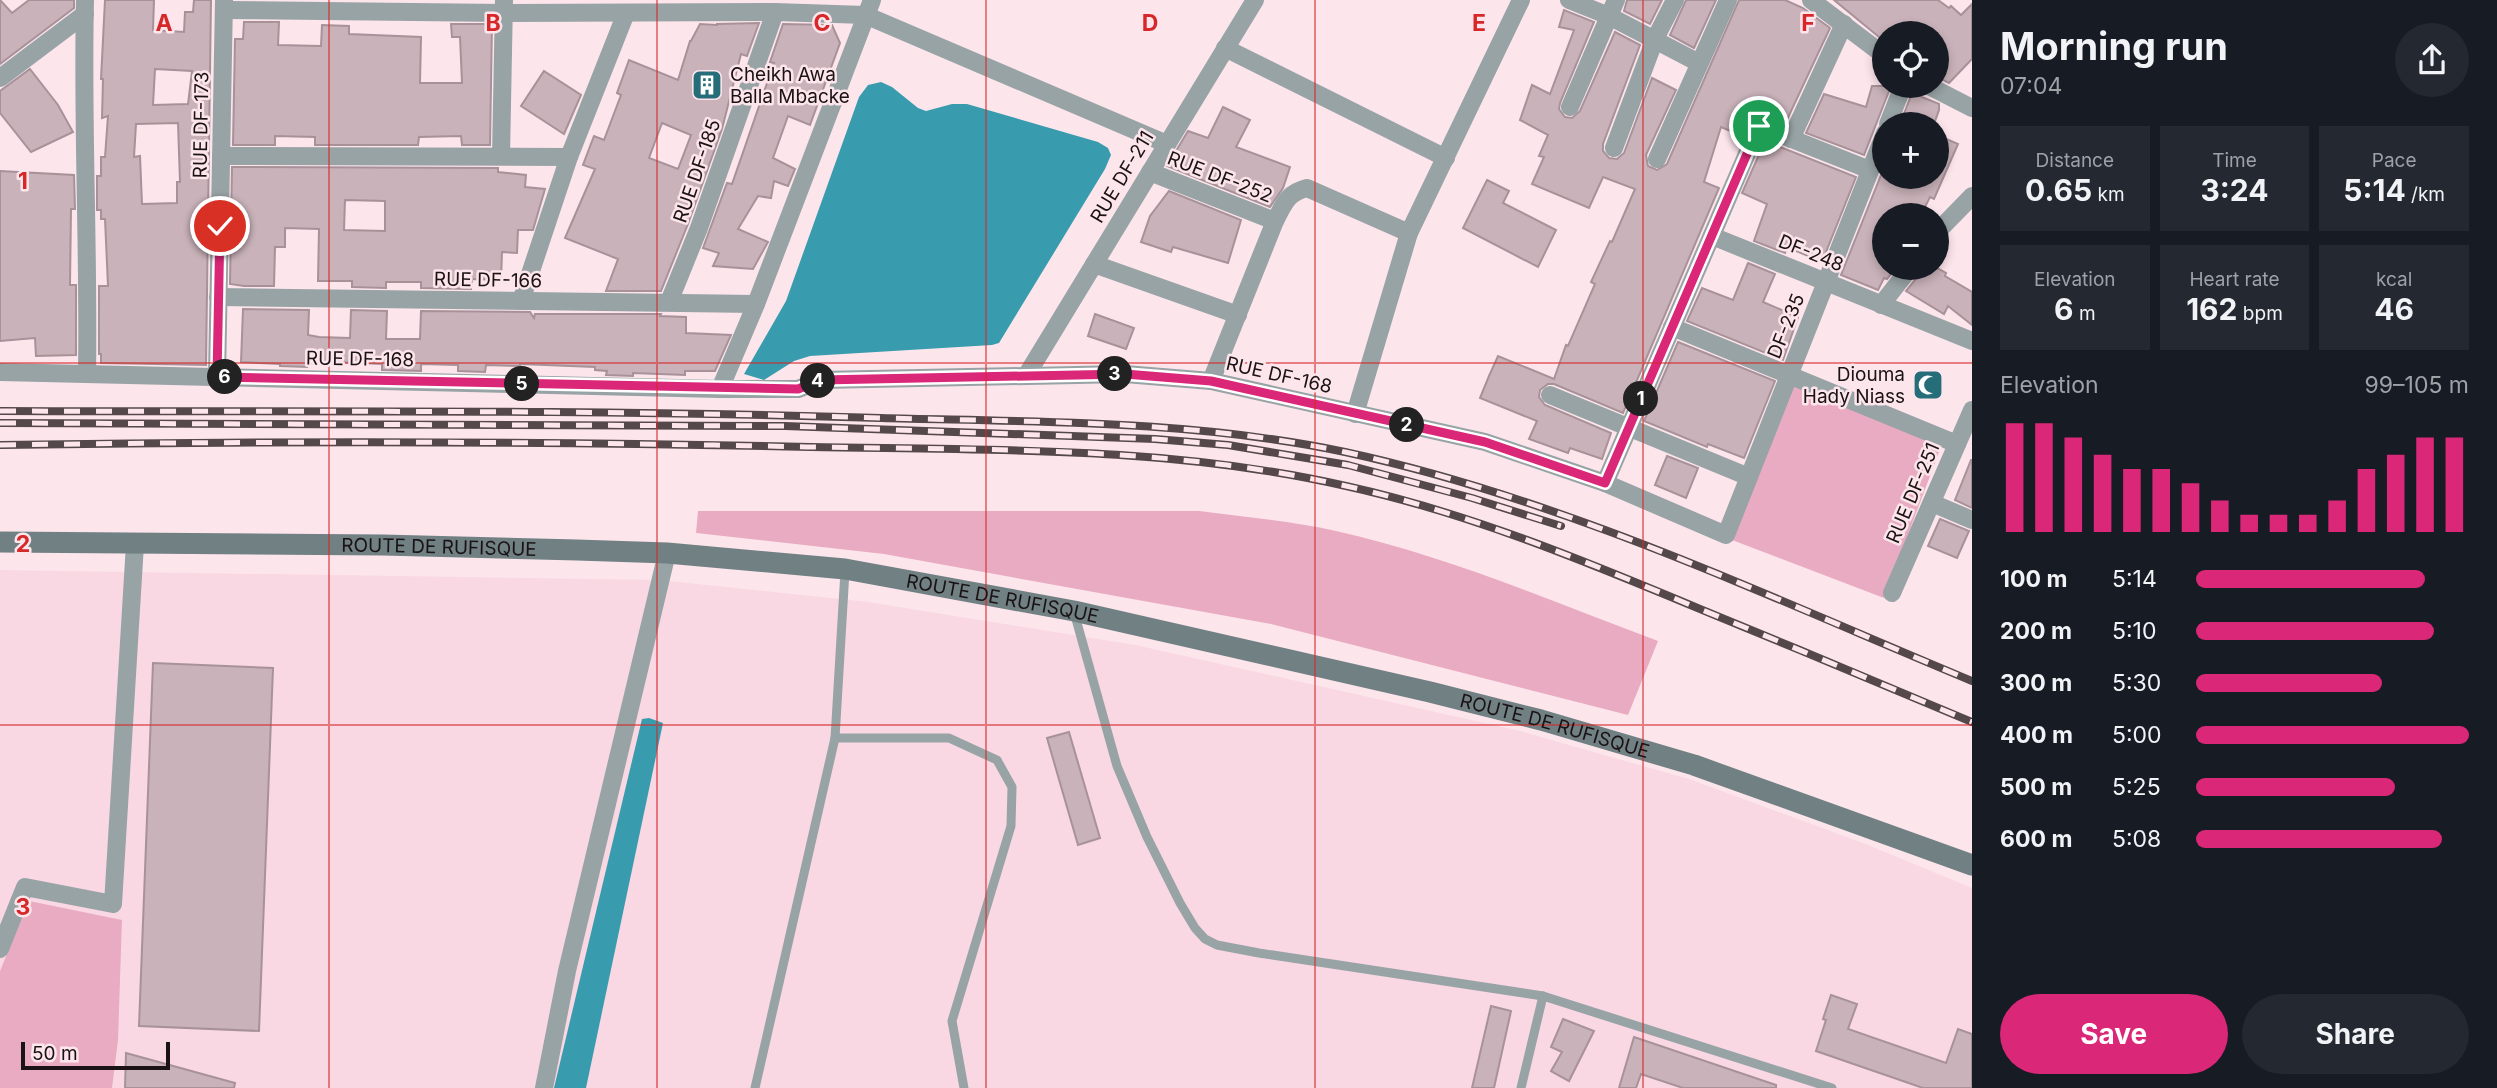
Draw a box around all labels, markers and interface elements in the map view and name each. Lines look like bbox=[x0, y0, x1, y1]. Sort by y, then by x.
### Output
text: A bbox=[155, 9, 173, 37]
text: B bbox=[485, 9, 501, 37]
text: C bbox=[813, 9, 831, 37]
text: D bbox=[1142, 9, 1158, 37]
text: E bbox=[1472, 9, 1486, 37]
text: F bbox=[1801, 9, 1815, 37]
map controls bbox=[1872, 21, 1949, 280]
button: locate bbox=[1872, 21, 1949, 98]
text: Morning run bbox=[2000, 23, 2228, 69]
button: share bbox=[2395, 23, 2469, 97]
place label: Cheikh Awa Balla Mbacke bbox=[730, 63, 850, 108]
building icon: Cheikh Awa Balla Mbacke bbox=[690, 68, 724, 102]
street label: RUE DF-173 bbox=[189, 71, 213, 179]
text: 07:04 bbox=[2000, 72, 2062, 100]
pin bbox=[1729, 96, 1789, 156]
icon: arrive bbox=[1740, 107, 1778, 145]
button: + bbox=[1872, 112, 1949, 189]
street label: RUE DF-185 bbox=[669, 116, 725, 226]
street label: RUE DF-211 bbox=[1086, 127, 1158, 227]
street label: RUE DF-252 bbox=[1164, 146, 1276, 208]
text: Distance bbox=[2036, 149, 2114, 172]
text: Time bbox=[2212, 149, 2257, 172]
text: Pace bbox=[2372, 149, 2417, 172]
text: 1 bbox=[18, 167, 28, 195]
text: 0.65 bbox=[2025, 172, 2092, 208]
text: 3:24 bbox=[2200, 172, 2269, 208]
text: 5:14 bbox=[2343, 172, 2406, 208]
text: km bbox=[2092, 183, 2125, 206]
text: /km bbox=[2406, 183, 2445, 206]
pin bbox=[190, 196, 250, 256]
button: − bbox=[1872, 203, 1949, 280]
icon: check bbox=[201, 207, 239, 245]
street label: DF-248 bbox=[1775, 230, 1847, 276]
street label: RUE DF-166 bbox=[434, 268, 542, 292]
text: Elevation bbox=[2034, 268, 2116, 291]
text: Heart rate bbox=[2189, 268, 2279, 291]
text: kcal bbox=[2376, 268, 2412, 291]
street label: DF-235 bbox=[1763, 290, 1809, 362]
text: 6 bbox=[2054, 291, 2074, 327]
text: 162 bbox=[2186, 291, 2238, 327]
text: 46 bbox=[2374, 291, 2414, 327]
text: m bbox=[2074, 302, 2096, 325]
text: bpm bbox=[2238, 302, 2283, 325]
street label: RUE DF-168 bbox=[306, 347, 414, 371]
street label: RUE DF-168 bbox=[1224, 352, 1334, 398]
pin: 3 bbox=[1098, 356, 1132, 392]
pin: 6 bbox=[208, 360, 243, 394]
text: 3 bbox=[1108, 362, 1121, 385]
place label: Diouma Hady Niass bbox=[1803, 363, 1905, 408]
pin: 4 bbox=[800, 364, 836, 398]
text: 6 bbox=[218, 365, 231, 388]
pin: 5 bbox=[504, 366, 540, 402]
mosque icon: Diouma Hady Niass bbox=[1911, 368, 1945, 402]
text: 4 bbox=[811, 369, 824, 392]
text: Elevation bbox=[2000, 371, 2099, 399]
text: 99–105 m bbox=[2365, 371, 2469, 399]
text: 5 bbox=[515, 372, 528, 395]
pin: 1 bbox=[1624, 382, 1658, 416]
text: 1 bbox=[1636, 387, 1645, 410]
pin: 2 bbox=[1390, 408, 1424, 442]
text: 2 bbox=[1401, 413, 1412, 436]
street label: RUE DF-251 bbox=[1882, 439, 1944, 547]
text: 2 bbox=[16, 530, 30, 558]
street label: ROUTE DE RUFISQUE bbox=[341, 533, 537, 560]
text: 100 m bbox=[2000, 565, 2067, 593]
text: 5:14 bbox=[2112, 565, 2157, 593]
street label: ROUTE DE RUFISQUE bbox=[904, 569, 1101, 628]
text: 200 m bbox=[2000, 617, 2072, 645]
text: 5:10 bbox=[2112, 617, 2156, 645]
text: 300 m bbox=[2000, 669, 2072, 697]
text: 5:30 bbox=[2112, 669, 2161, 697]
street label: ROUTE DE RUFISQUE bbox=[1458, 689, 1652, 763]
text: 400 m bbox=[2000, 721, 2073, 749]
text: 5:00 bbox=[2112, 721, 2162, 749]
text: 500 m bbox=[2000, 773, 2072, 801]
text: 5:25 bbox=[2112, 773, 2161, 801]
text: 600 m bbox=[2000, 825, 2072, 853]
text: 5:08 bbox=[2112, 825, 2161, 853]
text: 3 bbox=[16, 893, 30, 921]
button: Save bbox=[2000, 994, 2228, 1074]
button: Share bbox=[2242, 994, 2469, 1074]
scale bar bbox=[21, 1039, 170, 1071]
text: 50 m bbox=[32, 1042, 78, 1065]

